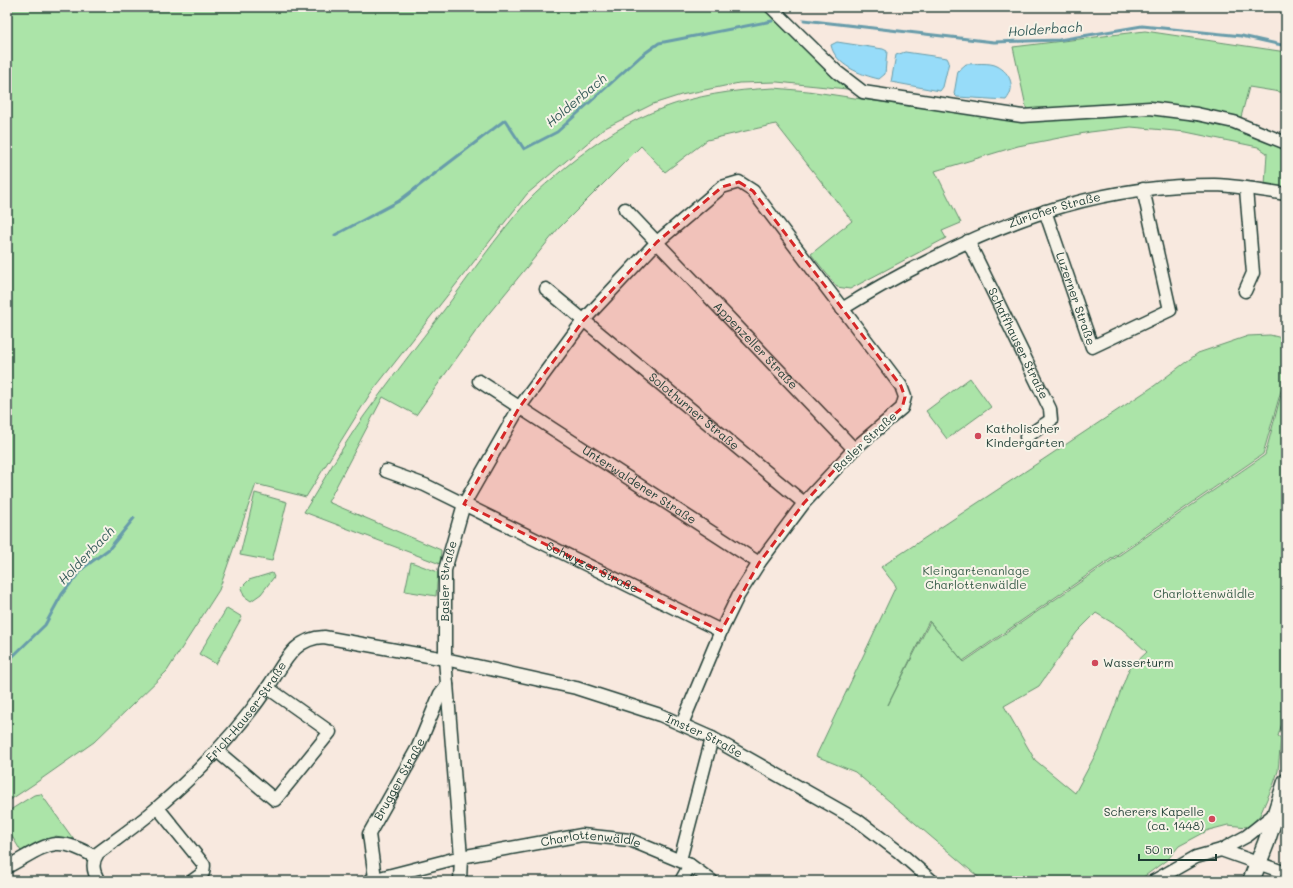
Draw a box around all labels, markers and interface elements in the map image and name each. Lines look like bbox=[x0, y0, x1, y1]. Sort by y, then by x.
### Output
water label: Holderbach bbox=[1007, 17, 1083, 40]
water label: Holderbach bbox=[542, 69, 610, 130]
street label: Züricher Straße bbox=[1005, 188, 1102, 231]
street label: Luzerner Straße bbox=[1053, 250, 1100, 347]
street label: Schaffhauser Straße bbox=[985, 285, 1053, 401]
street label: Appenzeller Straße bbox=[711, 298, 802, 392]
street label: Solothurner Straße bbox=[646, 368, 743, 453]
street label: Basler Straße bbox=[829, 408, 900, 475]
place label: Katholischer Kindergarten bbox=[986, 420, 1064, 450]
marker: Katholischer Kindergarten bbox=[973, 431, 983, 441]
street label: Unterwaldener Straße bbox=[580, 441, 700, 527]
water label: Holderbach bbox=[54, 522, 118, 587]
street label: Schwyzer Straße bbox=[544, 537, 641, 596]
street label: Basler Straße bbox=[436, 538, 460, 622]
park label: Kleingartenanlage Charlottenwäldle bbox=[923, 562, 1029, 592]
park label: Charlottenwäldle bbox=[1153, 585, 1255, 601]
place label: Wasserturm bbox=[1103, 654, 1174, 670]
street label: Erich-Hauser-Straße bbox=[202, 658, 289, 765]
marker: Wasserturm bbox=[1090, 658, 1100, 668]
street label: Imster Straße bbox=[663, 710, 746, 761]
street label: Brugger Straße bbox=[369, 736, 428, 823]
place label: Scherers Kapelle (ca. 1448) bbox=[1104, 803, 1204, 833]
marker: Scherers Kapelle (ca. 1448) bbox=[1207, 814, 1217, 824]
street label: Charlottenwäldle bbox=[539, 826, 644, 851]
scale bar bbox=[1139, 836, 1216, 862]
text: 50 m bbox=[1145, 841, 1173, 857]

